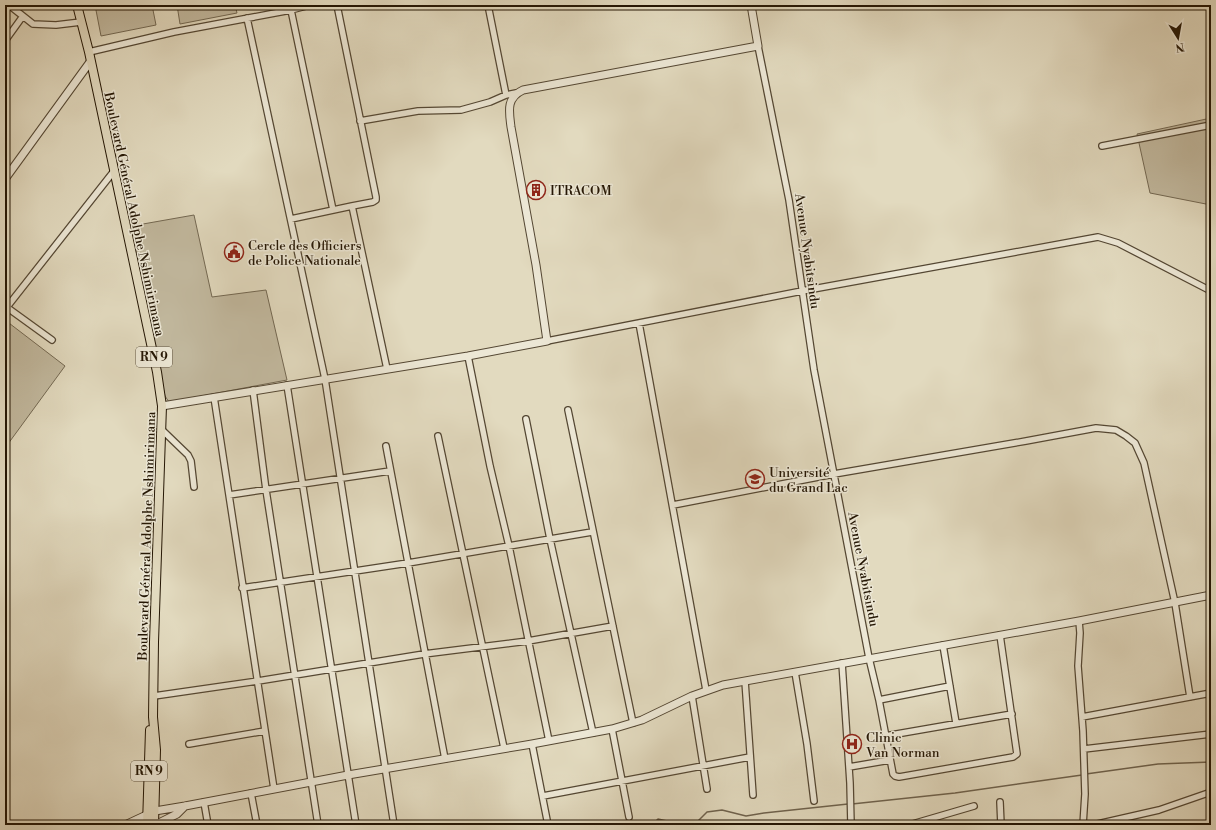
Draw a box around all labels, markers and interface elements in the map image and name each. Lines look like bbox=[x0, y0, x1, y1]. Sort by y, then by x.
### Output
north arrow bbox=[1158, 18, 1198, 58]
text: N bbox=[1174, 39, 1185, 55]
street label: Boulevard Général Adolphe Nshimirimana bbox=[100, 90, 168, 338]
building icon: ITRACOM bbox=[525, 179, 547, 201]
place label: ITRACOM bbox=[550, 183, 612, 199]
street label: Avenue Nyabitsindu bbox=[791, 191, 823, 311]
place label: Cercle des Officiers de Police Nationale bbox=[248, 238, 362, 269]
public building icon: Cercle des Officiers de Police Nationale bbox=[223, 241, 245, 263]
road number: RN 9 bbox=[136, 347, 172, 367]
street label: Boulevard Général Adolphe Nshimirimana bbox=[135, 411, 159, 662]
place label: Université du Grand Lac bbox=[769, 465, 848, 496]
school or university icon: Université du Grand Lac bbox=[744, 468, 766, 490]
street label: Avenue Nyabitsindu bbox=[844, 509, 882, 629]
place label: Clinic Van Norman bbox=[865, 730, 940, 761]
hospital icon: Clinic Van Norman bbox=[841, 733, 863, 755]
road number: RN 9 bbox=[131, 761, 167, 781]

